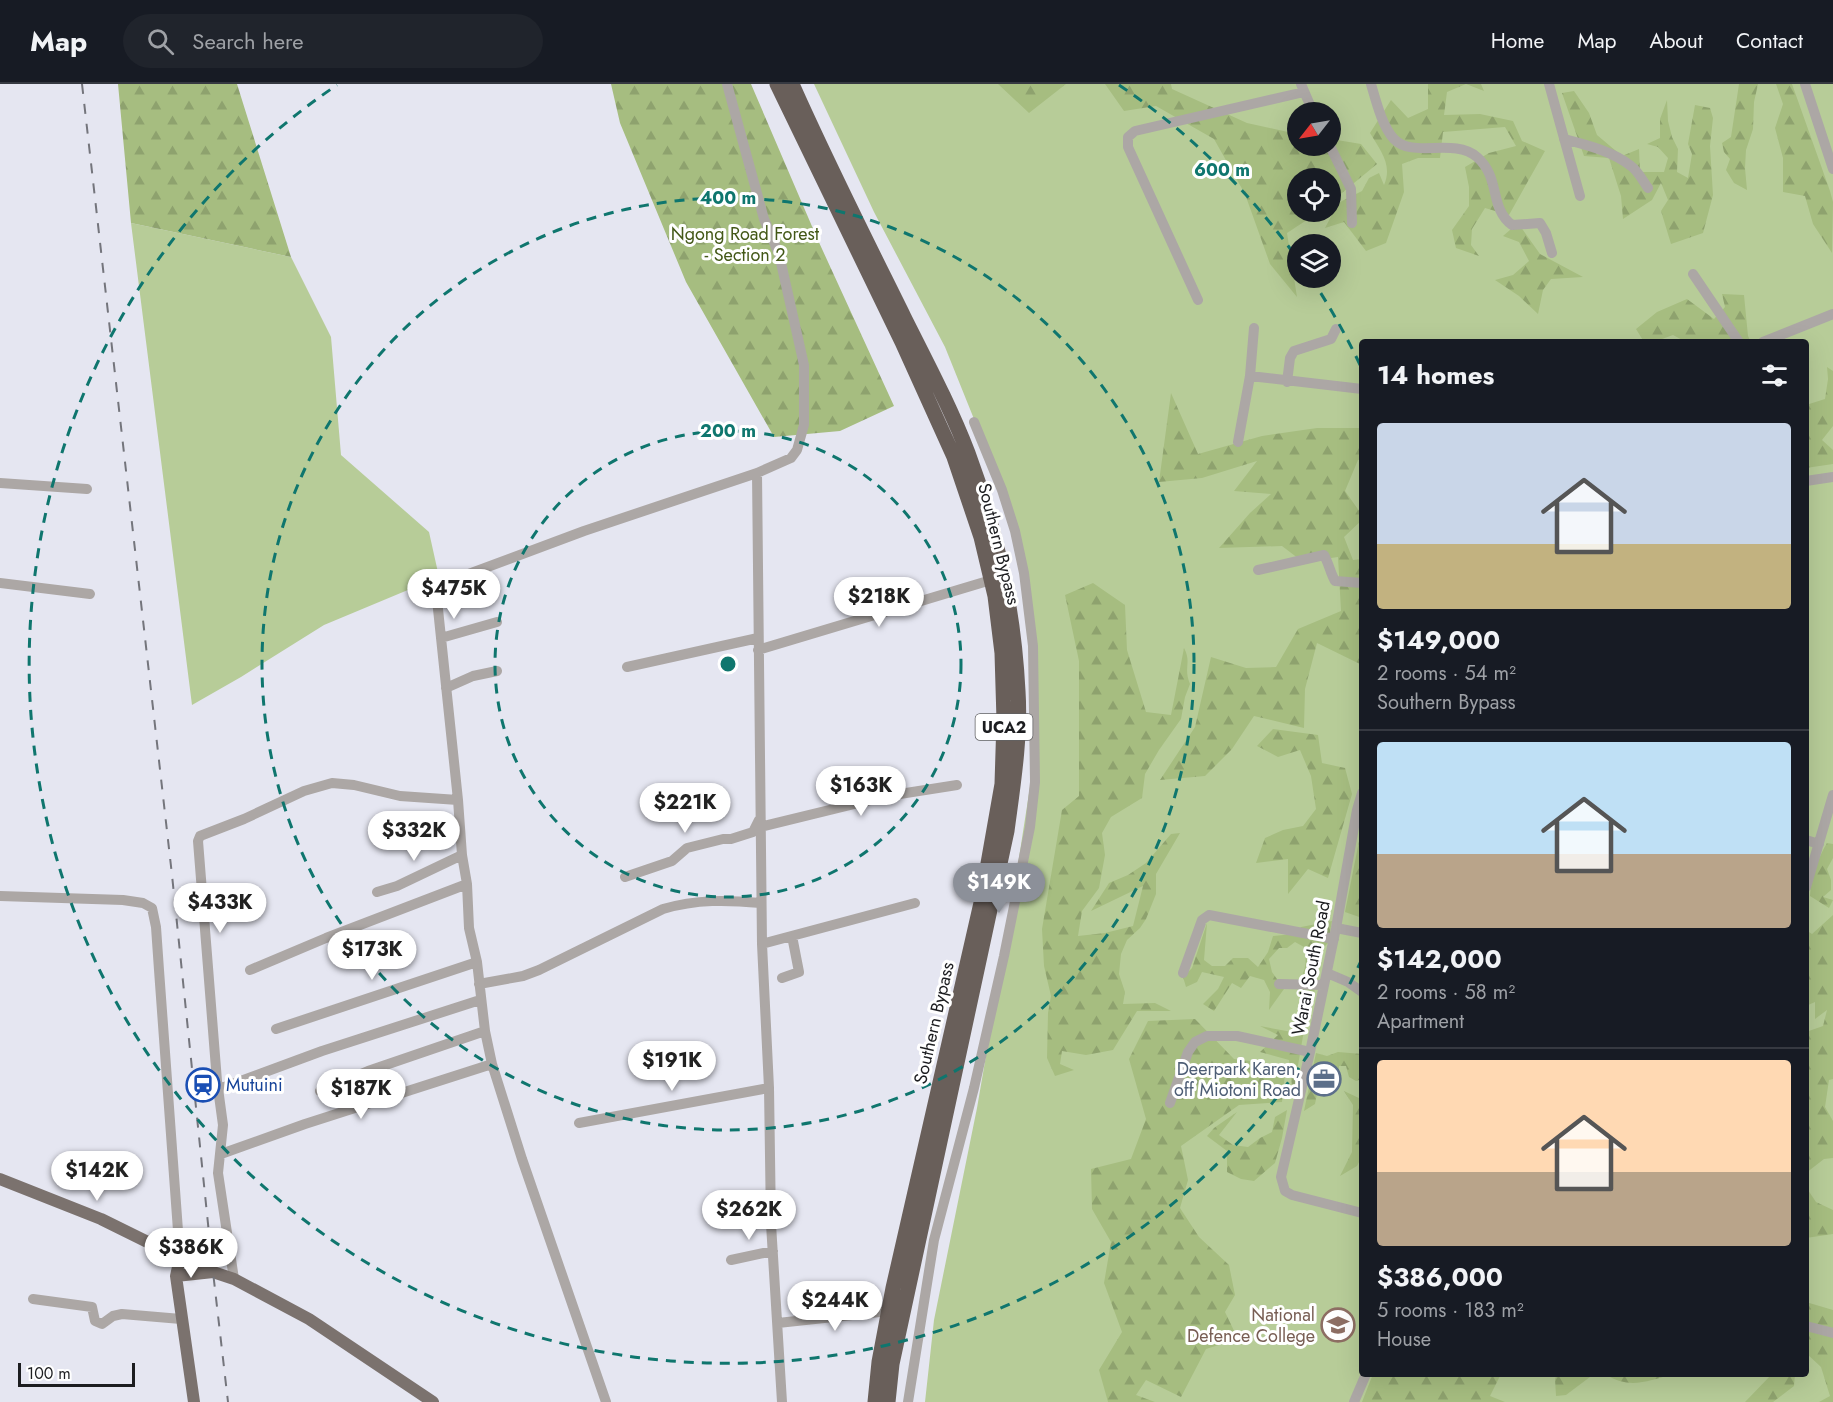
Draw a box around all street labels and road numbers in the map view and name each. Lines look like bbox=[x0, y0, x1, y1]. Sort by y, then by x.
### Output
street label: Southern Bypass bbox=[971, 480, 1027, 608]
road number: UCA2 bbox=[976, 714, 1032, 740]
street label: Warai South Road bbox=[1285, 898, 1337, 1038]
street label: Southern Bypass bbox=[907, 959, 961, 1087]

